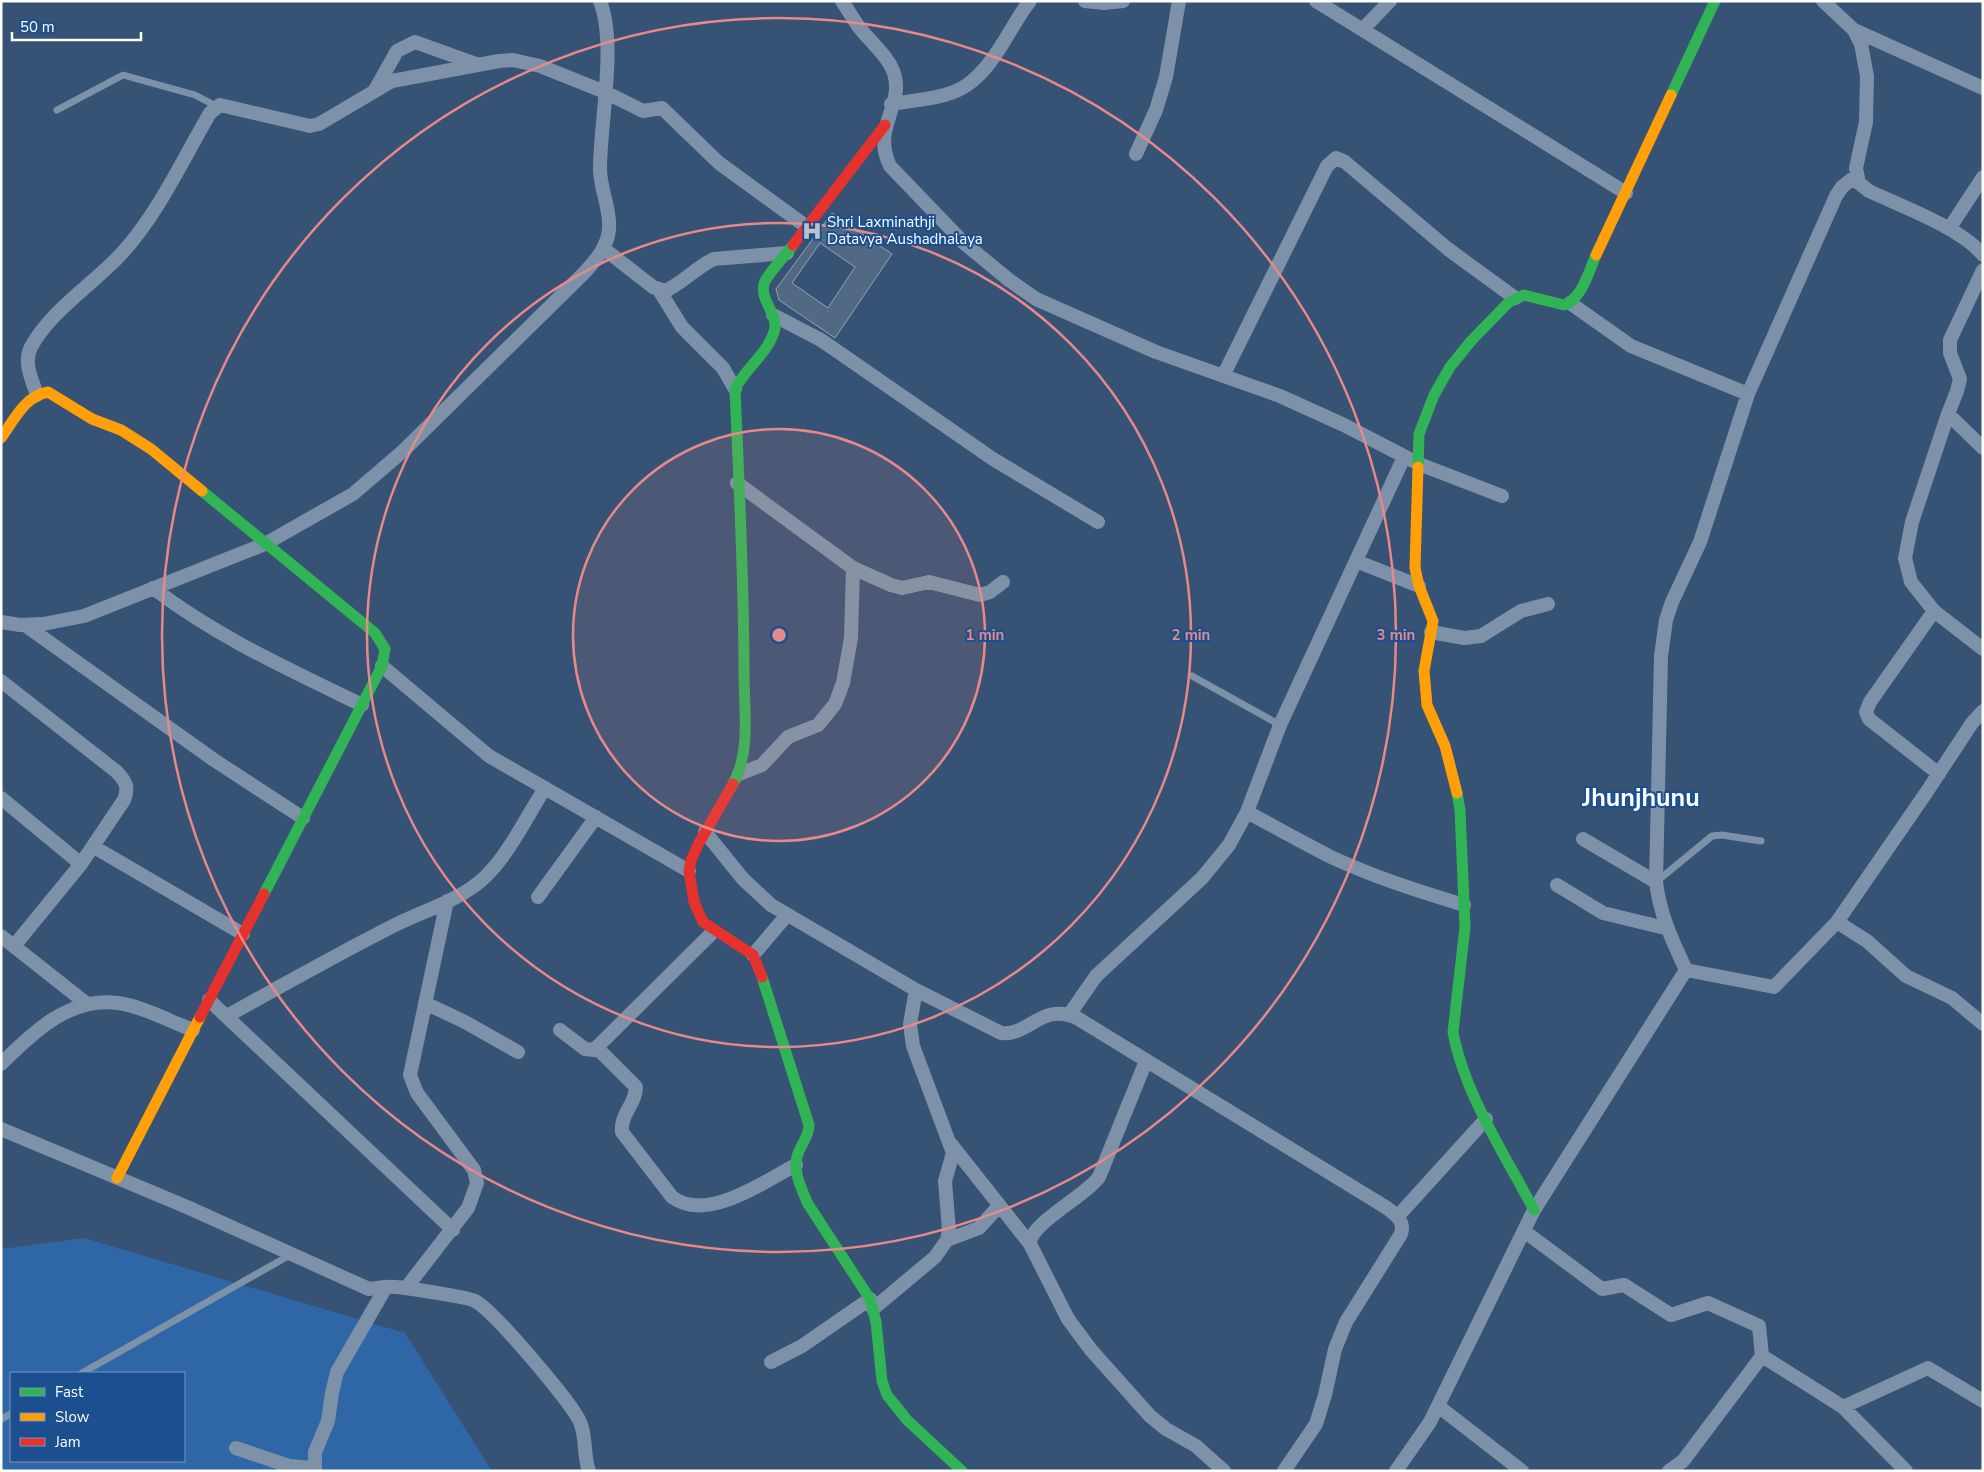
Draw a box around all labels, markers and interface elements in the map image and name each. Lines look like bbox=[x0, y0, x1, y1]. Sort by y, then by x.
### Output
scale bar bbox=[12, 10, 141, 42]
text: 50 m bbox=[20, 17, 55, 37]
place label: Shri Laxminathji Datavya Aushadhalaya bbox=[827, 212, 983, 249]
hospital icon: Shri Laxminathji Datavya Aushadhalaya bbox=[801, 220, 823, 242]
text: 1 min bbox=[966, 625, 1004, 645]
text: 2 min bbox=[1172, 625, 1210, 645]
text: 3 min bbox=[1377, 625, 1415, 645]
centre of rings bbox=[770, 626, 788, 644]
district label: Jhunjhunu bbox=[1581, 781, 1700, 815]
legend bbox=[10, 1372, 185, 1462]
text: Fast bbox=[55, 1382, 84, 1402]
text: Slow bbox=[55, 1407, 90, 1427]
text: Jam bbox=[54, 1432, 81, 1452]

